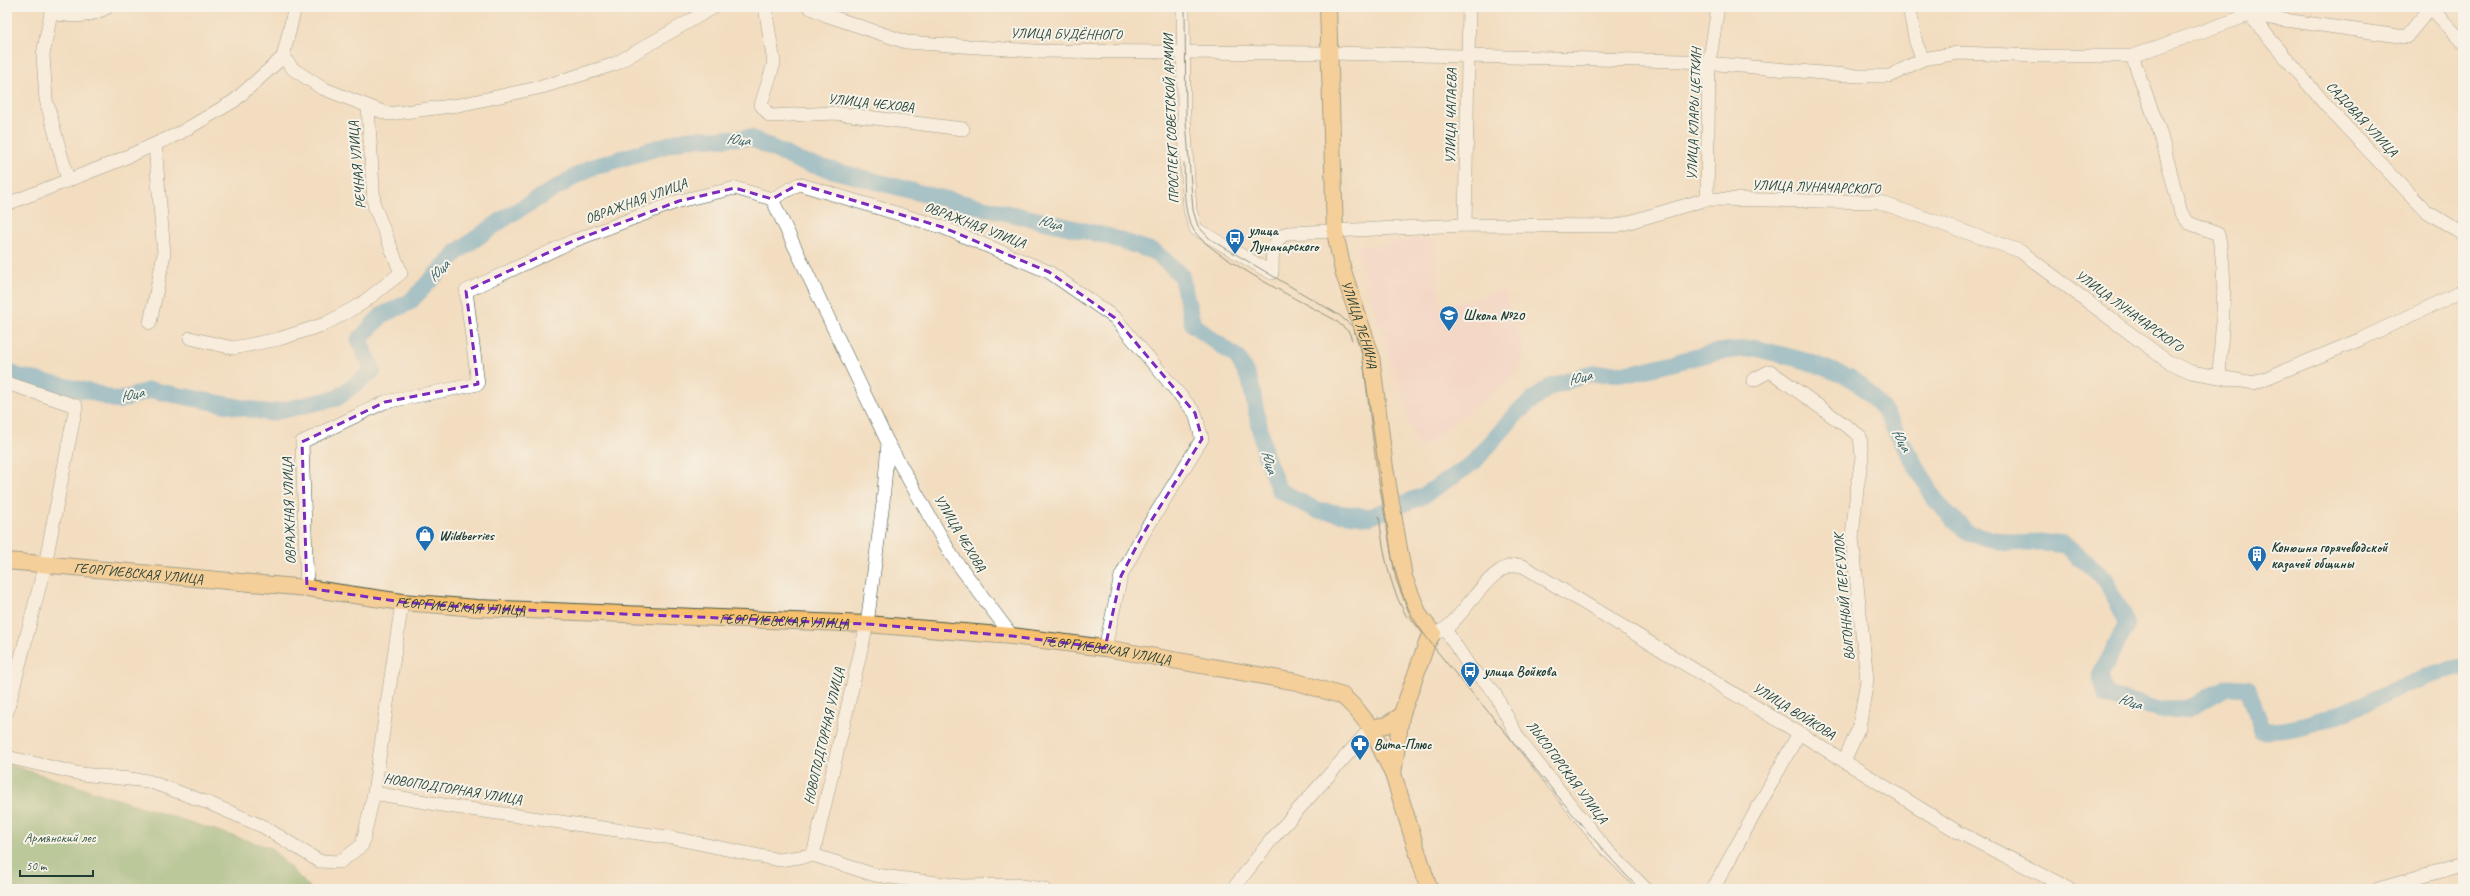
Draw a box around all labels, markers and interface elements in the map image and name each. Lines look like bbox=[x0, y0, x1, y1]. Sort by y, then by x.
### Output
street label: УЛИЦА БУДЁННОГО bbox=[1010, 25, 1124, 44]
street label: ПРОСПЕКТ СОВЕТСКОЙ АРМИИ bbox=[1159, 31, 1182, 204]
street label: УЛИЦА КЛАРЫ ЦЕТКИН bbox=[1683, 46, 1705, 180]
street label: УЛИЦА ЧАПАЕВА bbox=[1442, 67, 1460, 164]
street label: САДОВАЯ УЛИЦА bbox=[2323, 78, 2402, 161]
street label: УЛИЦА ЧЕХОВА bbox=[827, 90, 916, 116]
street label: РЕЧНАЯ УЛИЦА bbox=[345, 120, 369, 210]
water label: Юца bbox=[726, 130, 752, 150]
street label: ОВРАЖНАЯ УЛИЦА bbox=[583, 174, 690, 227]
street label: УЛИЦА ЛУНАЧАРСКОГО bbox=[1752, 176, 1883, 198]
street label: ОВРАЖНАЯ УЛИЦА bbox=[922, 198, 1029, 252]
water label: Юца bbox=[1036, 211, 1065, 235]
place label: улица Луначарского bbox=[1247, 222, 1320, 255]
bus stop icon: улица Луначарского bbox=[1224, 227, 1246, 255]
water label: Юца bbox=[424, 255, 455, 286]
street label: УЛИЦА ЛУНАЧАРСКОГО bbox=[2072, 266, 2188, 357]
street label: УЛИЦА ЛЕНИНА bbox=[1338, 278, 1381, 370]
school or university icon: Школа №20 bbox=[1438, 304, 1460, 332]
place label: Школа №20 bbox=[1463, 307, 1526, 324]
water label: Юца bbox=[1566, 365, 1595, 390]
water label: Юца bbox=[118, 383, 147, 407]
water label: Юца bbox=[1887, 425, 1916, 456]
water label: Юца bbox=[1256, 448, 1282, 478]
street label: ОВРАЖНАЯ УЛИЦА bbox=[279, 456, 299, 565]
street label: УЛИЦА ЧЕХОВА bbox=[930, 491, 990, 575]
shop icon: Wildberries bbox=[414, 524, 436, 552]
place label: Wildberries bbox=[439, 527, 496, 544]
street label: ВЫГОННЫЙ ПЕРЕУЛОК bbox=[1830, 530, 1858, 661]
place label: Конюшня горячеводской казачей общины bbox=[2271, 539, 2388, 573]
building icon: Конюшня горячеводской казачей общины bbox=[2246, 544, 2268, 572]
street label: ГЕОРГИЕВСКАЯ УЛИЦА bbox=[73, 559, 205, 587]
street label: ГЕОРГИЕВСКАЯ УЛИЦА bbox=[395, 593, 527, 619]
street label: ГЕОРГИЕВСКАЯ УЛИЦА bbox=[719, 609, 850, 632]
street label: ГЕОРГИЕВСКАЯ УЛИЦА bbox=[1042, 632, 1173, 668]
bus stop icon: улица Войкова bbox=[1459, 660, 1481, 688]
place label: улица Войкова bbox=[1482, 663, 1557, 680]
street label: НОВОПОДГОРНАЯ УЛИЦА bbox=[800, 665, 848, 806]
street label: УЛИЦА ВОЙКОВА bbox=[1750, 679, 1839, 744]
water label: Юца bbox=[2116, 690, 2145, 715]
street label: ЛЫСОГОРСКАЯ УЛИЦА bbox=[1523, 717, 1612, 827]
pharmacy icon: Вита-Плюс bbox=[1349, 733, 1371, 761]
place label: Вита-Плюс bbox=[1374, 736, 1432, 753]
street label: НОВОПОДГОРНАЯ УЛИЦА bbox=[383, 770, 524, 808]
park label: Армянский лес bbox=[24, 829, 97, 846]
scale bar bbox=[20, 852, 93, 878]
text: 50 m bbox=[26, 858, 48, 874]

